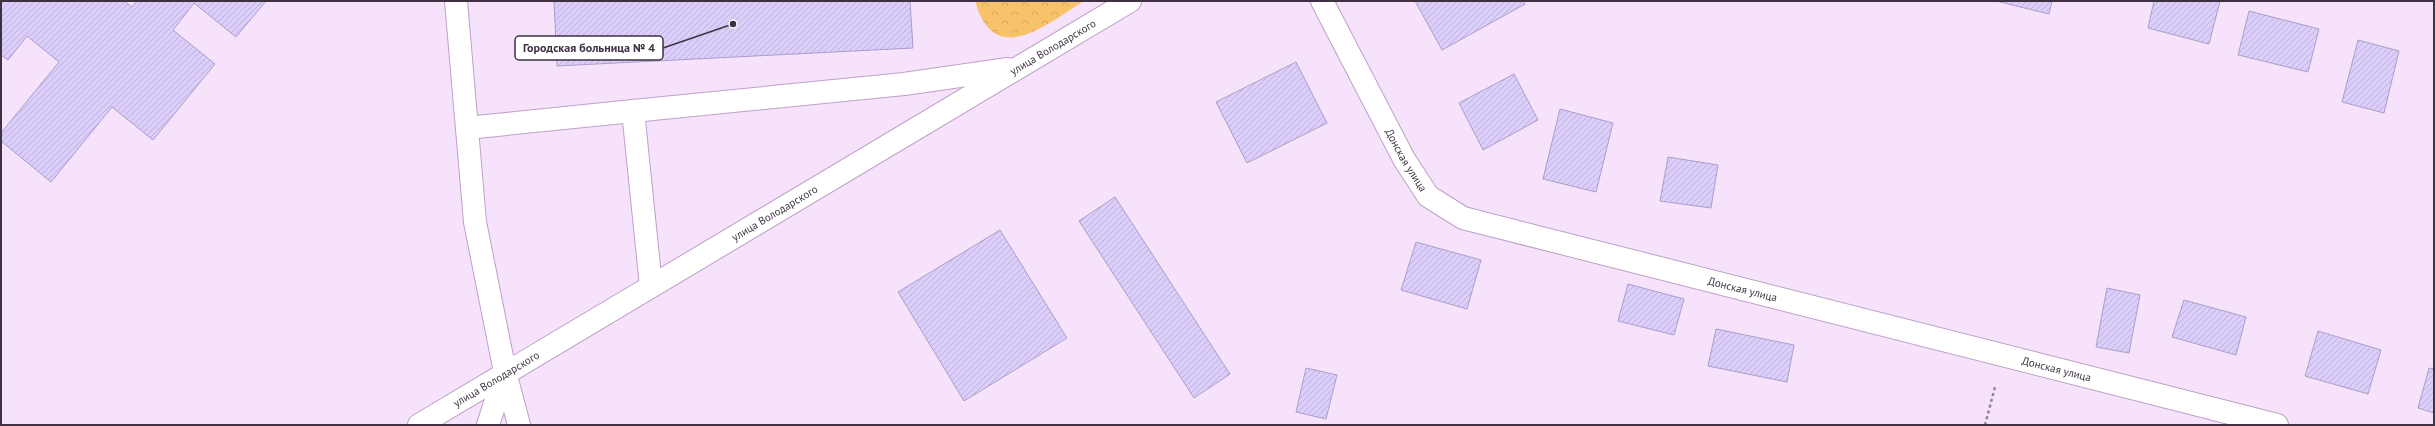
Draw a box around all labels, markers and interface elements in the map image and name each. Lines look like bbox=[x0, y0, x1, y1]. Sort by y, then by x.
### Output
street label: улица Володарского bbox=[1007, 16, 1099, 78]
callout: Городская больница № 4 bbox=[515, 36, 663, 60]
text: Городская больница № 4 bbox=[523, 40, 655, 55]
street label: Донская улица bbox=[1382, 126, 1430, 194]
street label: улица Володарского bbox=[729, 182, 820, 244]
street label: Донская улица bbox=[1707, 274, 1779, 305]
street label: улица Володарского bbox=[451, 348, 542, 410]
street label: Донская улица bbox=[2021, 353, 2093, 384]

